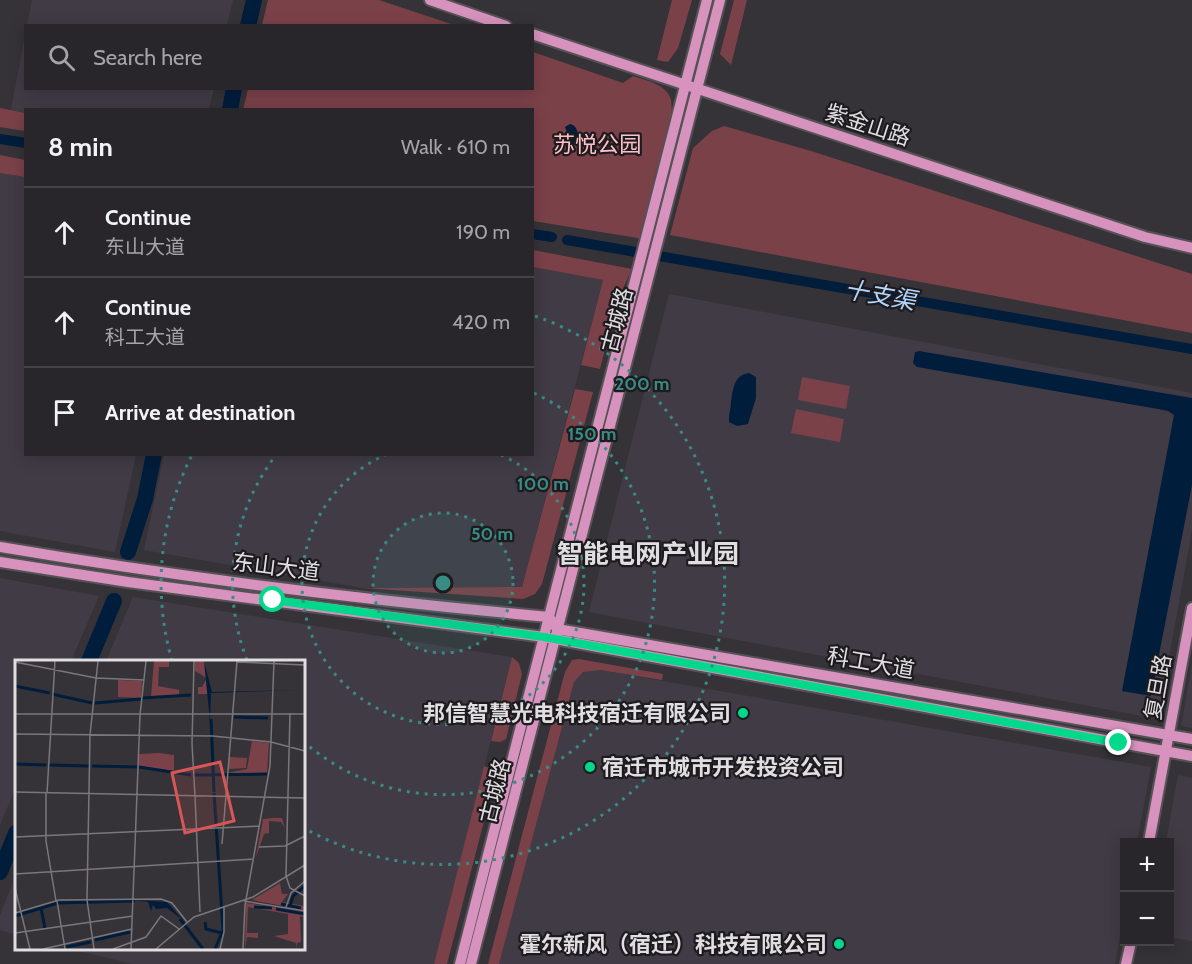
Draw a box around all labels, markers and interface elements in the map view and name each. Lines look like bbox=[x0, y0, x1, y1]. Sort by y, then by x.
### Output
search box bbox=[24, 24, 534, 90]
icon: search bbox=[45, 41, 78, 74]
text: Search here bbox=[93, 44, 202, 71]
street label: 紫金山路 bbox=[822, 99, 914, 151]
text: 8 min bbox=[48, 131, 113, 163]
park label: 苏悦公园 bbox=[553, 131, 641, 158]
text: Walk · 610 m bbox=[401, 135, 510, 159]
text: Continue bbox=[105, 204, 191, 231]
icon: ahead bbox=[48, 216, 81, 249]
text: 190 m bbox=[456, 220, 510, 244]
text: 东山大道 bbox=[105, 235, 185, 259]
water label: 十支渠 bbox=[842, 274, 921, 316]
street label: 古城路 bbox=[595, 285, 639, 355]
text: Continue bbox=[105, 294, 191, 321]
icon: ahead bbox=[48, 306, 81, 339]
text: 420 m bbox=[452, 310, 510, 334]
text: 科工大道 bbox=[105, 325, 185, 349]
text: 200 m bbox=[615, 373, 669, 395]
icon: arrive bbox=[48, 396, 81, 429]
text: Arrive at destination bbox=[105, 399, 295, 426]
text: 150 m bbox=[568, 423, 616, 445]
text: 100 m bbox=[517, 473, 569, 495]
text: 50 m bbox=[471, 523, 513, 545]
district label: 智能电网产业园 bbox=[557, 538, 739, 570]
street label: 东山大道 bbox=[231, 548, 321, 586]
centre of rings bbox=[433, 573, 453, 593]
route start bbox=[259, 586, 285, 612]
street label: 科工大道 bbox=[825, 642, 917, 684]
street label: 复旦路 bbox=[1139, 652, 1177, 722]
inset map bbox=[15, 660, 304, 949]
place label: 邦信智慧光电科技宿迁有限公司 bbox=[423, 700, 731, 727]
marker: 邦信智慧光电科技宿迁有限公司 bbox=[736, 706, 750, 720]
route end bbox=[1105, 729, 1131, 755]
place label: 宿迁市城市开发投资公司 bbox=[602, 754, 844, 781]
street label: 古城路 bbox=[474, 756, 516, 826]
marker: 宿迁市城市开发投资公司 bbox=[583, 760, 597, 774]
map controls bbox=[1120, 838, 1174, 946]
button: + bbox=[1120, 838, 1174, 892]
button: − bbox=[1120, 892, 1174, 946]
place label: 霍尔新风（宿迁）科技有限公司 bbox=[519, 931, 827, 958]
marker: 霍尔新风（宿迁）科技有限公司 bbox=[832, 937, 846, 951]

